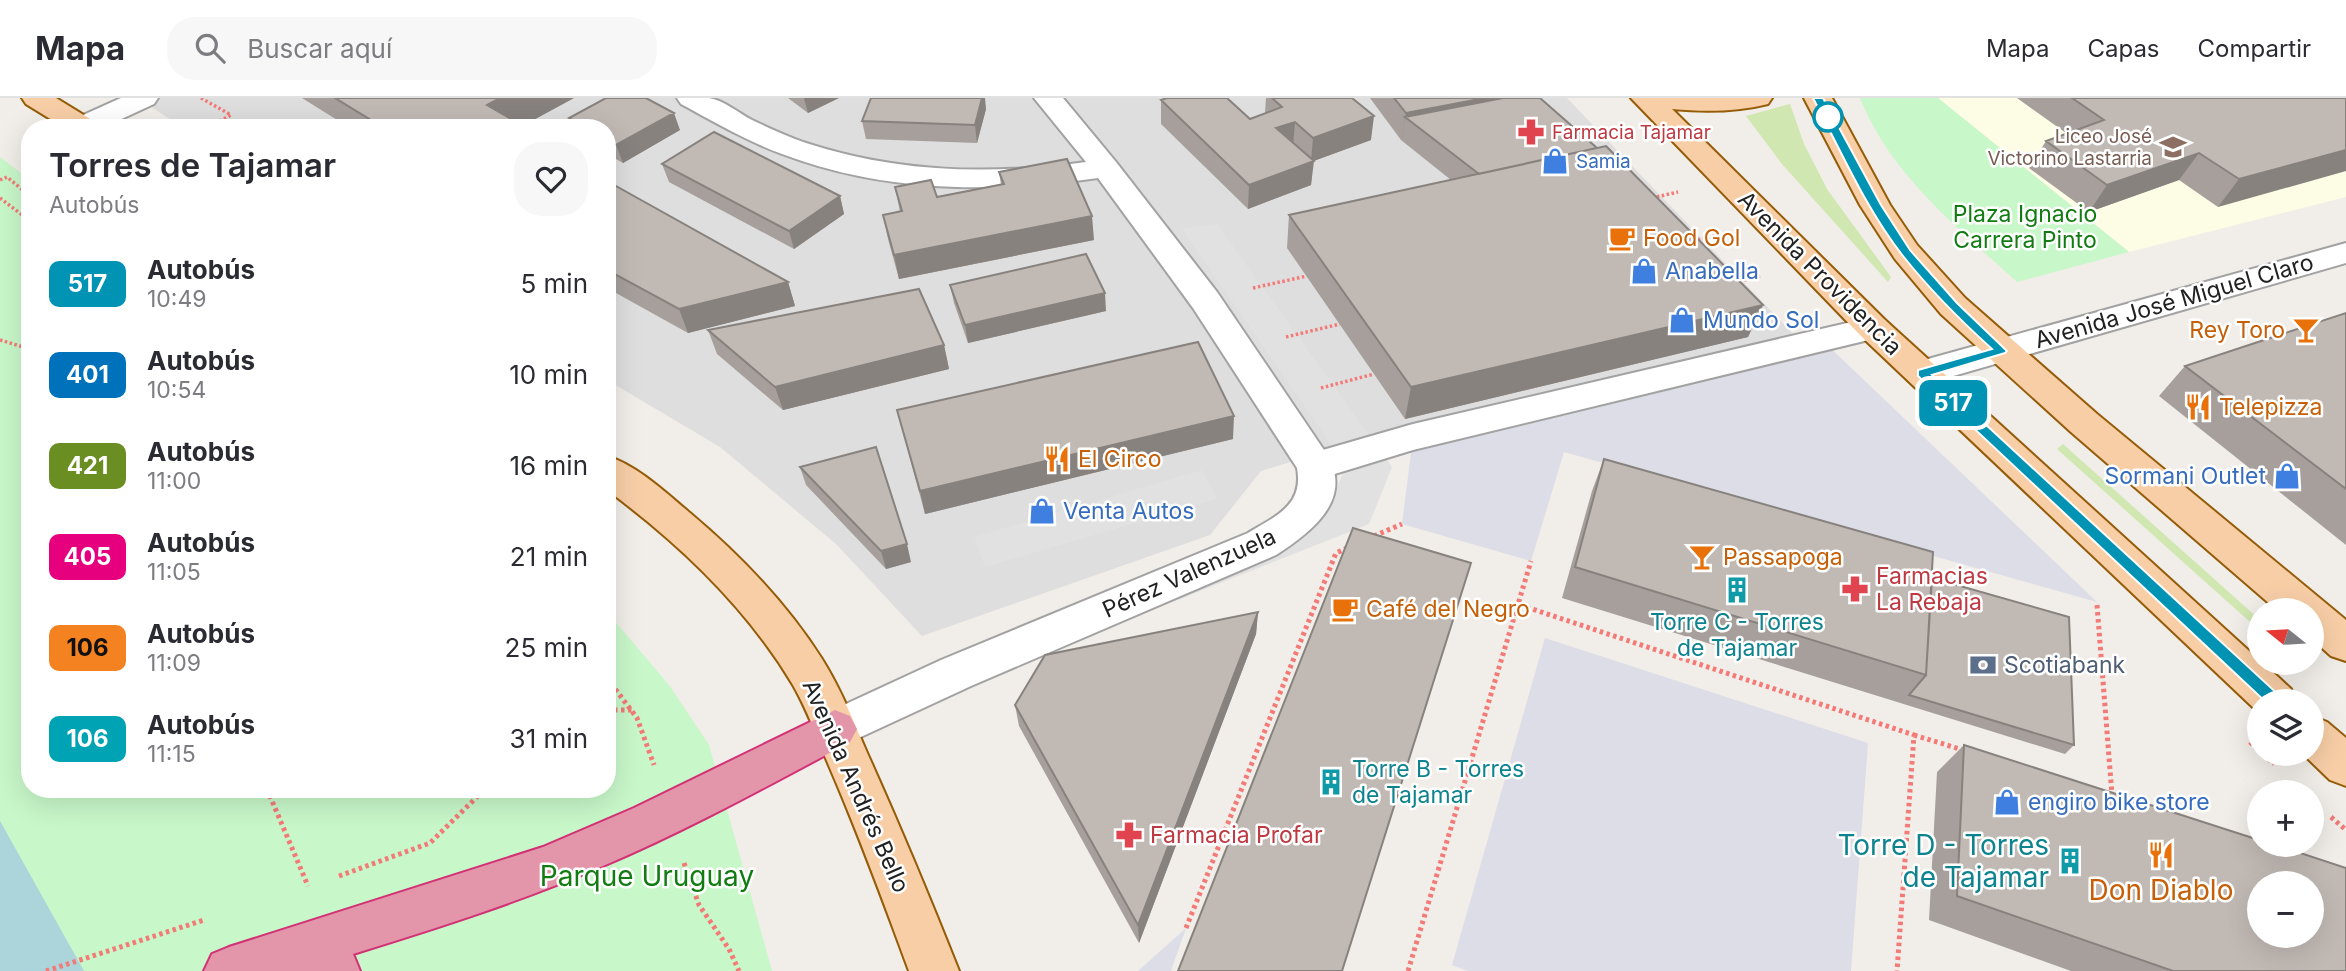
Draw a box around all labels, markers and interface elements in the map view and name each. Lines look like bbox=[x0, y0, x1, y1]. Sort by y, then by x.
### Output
search box bbox=[167, 17, 657, 80]
text: Mapa bbox=[35, 28, 125, 68]
icon: search bbox=[191, 29, 229, 67]
text: Buscar aquí bbox=[247, 33, 392, 64]
text: Mapa bbox=[1986, 34, 2049, 63]
text: Capas bbox=[2087, 34, 2160, 63]
text: Compartir bbox=[2198, 34, 2311, 63]
unlabelled marker bbox=[1813, 102, 1843, 132]
pharmacy icon: Farmacia Tajamar bbox=[1516, 117, 1546, 147]
place label: Farmacia Tajamar bbox=[1552, 121, 1711, 144]
place label: Liceo José Victorino Lastarria bbox=[1987, 125, 2152, 170]
school or university icon: Liceo José Victorino Lastarria bbox=[2158, 132, 2188, 162]
button: heart bbox=[514, 142, 588, 216]
text: Torres de Tajamar bbox=[49, 145, 336, 185]
shop icon: Samia bbox=[1540, 146, 1570, 176]
place label: Samia bbox=[1576, 150, 1631, 173]
street label: Avenida Providencia bbox=[1732, 185, 1908, 361]
text: Autobús bbox=[49, 191, 139, 219]
park label: Plaza Ignacio Carrera Pinto bbox=[1953, 200, 2097, 254]
cafe icon: Food Gol bbox=[1607, 223, 1637, 253]
place label: Food Gol bbox=[1643, 224, 1740, 252]
street label: Avenida José Miguel Claro bbox=[2031, 248, 2317, 354]
text: Autobús bbox=[147, 254, 255, 285]
shop icon: Anabella bbox=[1629, 256, 1659, 286]
place label: Anabella bbox=[1665, 257, 1759, 285]
text: 5 min bbox=[520, 268, 588, 299]
text: 517 bbox=[68, 269, 107, 298]
text: 10:49 bbox=[147, 285, 207, 313]
shop icon: Mundo Sol bbox=[1667, 305, 1697, 335]
place label: Mundo Sol bbox=[1703, 306, 1819, 334]
bar icon: Rey Toro bbox=[2291, 315, 2321, 345]
place label: Rey Toro bbox=[2189, 316, 2285, 344]
text: Autobús bbox=[147, 345, 255, 376]
text: 10 min bbox=[509, 359, 588, 390]
text: 401 bbox=[66, 360, 109, 389]
text: 10:54 bbox=[147, 376, 206, 404]
line badge: 517 bbox=[1913, 380, 1993, 426]
text: 517 bbox=[1933, 388, 1973, 417]
restaurant icon: Telepizza bbox=[2183, 392, 2213, 422]
place label: Telepizza bbox=[2219, 393, 2322, 421]
text: Autobús bbox=[147, 436, 255, 467]
restaurant icon: El Circo bbox=[1042, 444, 1072, 474]
place label: El Circo bbox=[1078, 445, 1161, 473]
text: 16 min bbox=[510, 450, 588, 481]
text: 421 bbox=[67, 451, 108, 480]
shop icon: Sormani Outlet bbox=[2272, 461, 2302, 491]
place label: Sormani Outlet bbox=[2105, 462, 2266, 490]
text: 11:00 bbox=[147, 467, 201, 495]
shop icon: Venta Autos bbox=[1027, 496, 1057, 526]
place label: Venta Autos bbox=[1063, 497, 1194, 525]
street label: Pérez Valenzuela bbox=[1098, 522, 1280, 624]
text: Autobús bbox=[147, 527, 255, 558]
text: 21 min bbox=[510, 541, 588, 572]
text: 405 bbox=[64, 542, 111, 571]
bar icon: Passapoga bbox=[1687, 542, 1717, 572]
place label: Passapoga bbox=[1723, 543, 1843, 571]
text: 11:05 bbox=[147, 558, 201, 586]
place label: Farmacias La Rebaja bbox=[1876, 562, 1988, 616]
pharmacy icon: Farmacias La Rebaja bbox=[1840, 574, 1870, 604]
building icon: Torre C - Torres de Tajamar bbox=[1722, 575, 1752, 605]
cafe icon: Café del Negro bbox=[1330, 594, 1360, 624]
place label: Café del Negro bbox=[1366, 595, 1530, 623]
north arrow bbox=[2247, 598, 2324, 676]
map controls bbox=[2247, 598, 2324, 948]
place label: Torre C - Torres de Tajamar bbox=[1650, 608, 1824, 662]
text: Autobús bbox=[147, 618, 255, 649]
text: 25 min bbox=[505, 632, 588, 663]
text: 106 bbox=[66, 633, 109, 662]
text: 11:09 bbox=[147, 649, 201, 677]
bank icon: Scotiabank bbox=[1968, 650, 1998, 680]
place label: Scotiabank bbox=[2004, 651, 2126, 679]
street label: Avenida Andrés Bello bbox=[796, 675, 916, 897]
button: layers bbox=[2247, 689, 2324, 766]
text: Autobús bbox=[147, 709, 255, 740]
text: 31 min bbox=[510, 723, 588, 754]
text: 106 bbox=[66, 724, 109, 753]
text: 11:15 bbox=[147, 740, 196, 768]
place label: Torre B - Torres de Tajamar bbox=[1352, 755, 1524, 809]
building icon: Torre B - Torres de Tajamar bbox=[1316, 767, 1346, 797]
button: + bbox=[2247, 780, 2324, 857]
shop icon: engiro bike store bbox=[1992, 787, 2022, 817]
place label: engiro bike store bbox=[2028, 788, 2210, 816]
pharmacy icon: Farmacia Profar bbox=[1114, 820, 1144, 850]
place label: Farmacia Profar bbox=[1150, 821, 1323, 849]
place label: Torre D - Torres de Tajamar bbox=[1837, 828, 2049, 894]
restaurant icon: Don Diablo bbox=[2146, 840, 2176, 870]
building icon: Torre D - Torres de Tajamar bbox=[2055, 846, 2085, 876]
park label: Parque Uruguay bbox=[540, 859, 754, 893]
button: − bbox=[2247, 871, 2324, 948]
place label: Don Diablo bbox=[2089, 873, 2233, 907]

